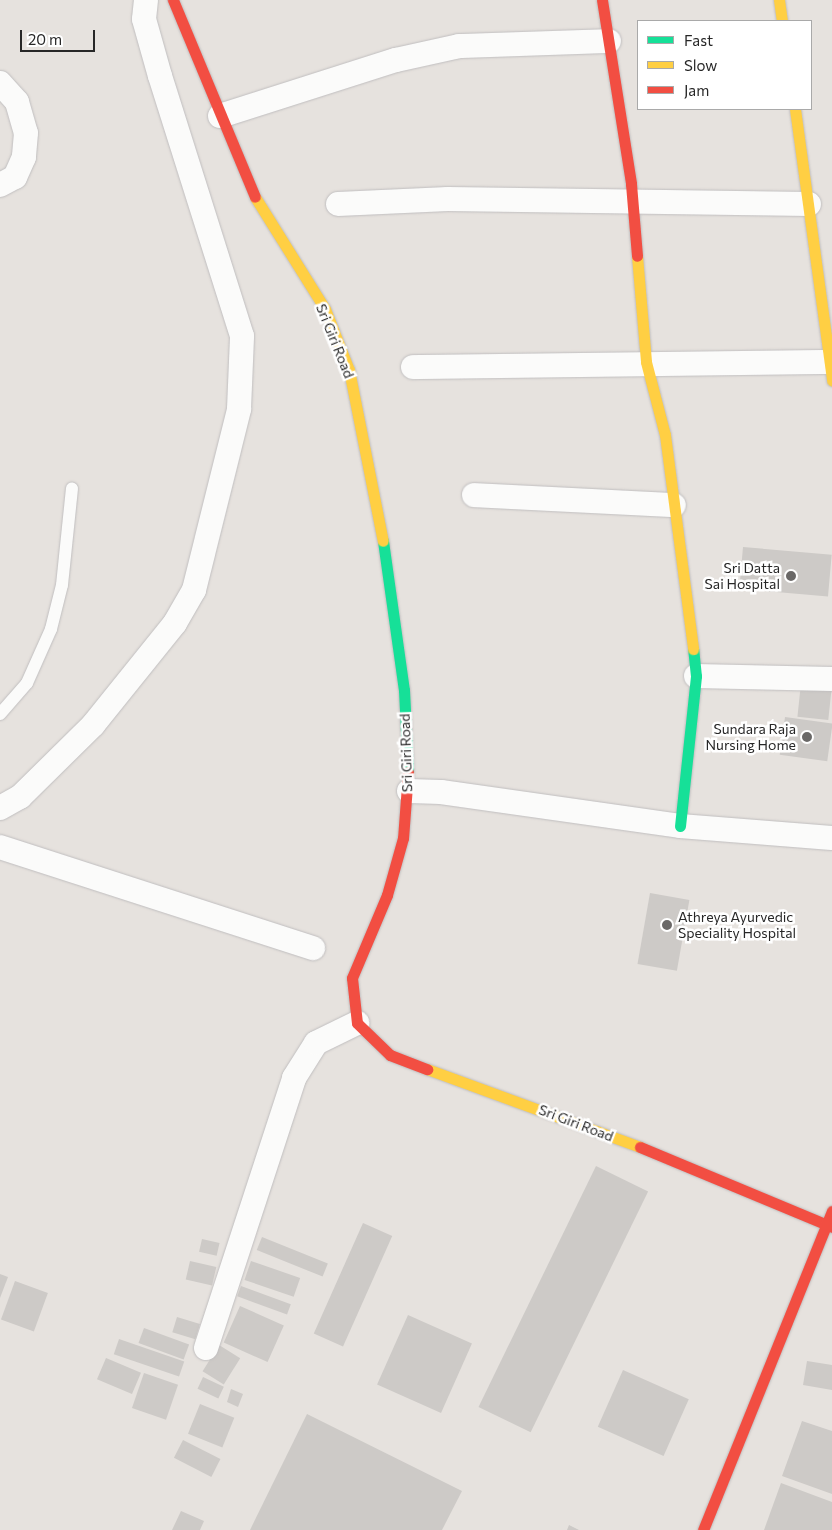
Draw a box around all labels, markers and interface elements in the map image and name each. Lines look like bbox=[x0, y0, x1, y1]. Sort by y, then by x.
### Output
scale bar bbox=[22, 20, 98, 52]
legend bbox=[637, 20, 812, 110]
text: 20 m bbox=[28, 30, 62, 48]
text: Fast bbox=[684, 31, 713, 49]
text: Slow bbox=[684, 56, 717, 74]
text: Jam bbox=[684, 81, 709, 99]
street label: Sri Giri Road bbox=[313, 301, 357, 381]
place label: Sri Datta Sai Hospital bbox=[705, 560, 780, 592]
marker: Sri Datta Sai Hospital bbox=[784, 569, 798, 583]
street label: Sri Giri Road bbox=[396, 713, 416, 793]
place label: Sundara Raja Nursing Home bbox=[706, 721, 796, 754]
marker: Sundara Raja Nursing Home bbox=[800, 730, 814, 744]
place label: Athreya Ayurvedic Speciality Hospital bbox=[678, 909, 796, 942]
marker: Athreya Ayurvedic Speciality Hospital bbox=[660, 918, 674, 932]
street label: Sri Giri Road bbox=[536, 1101, 616, 1145]

